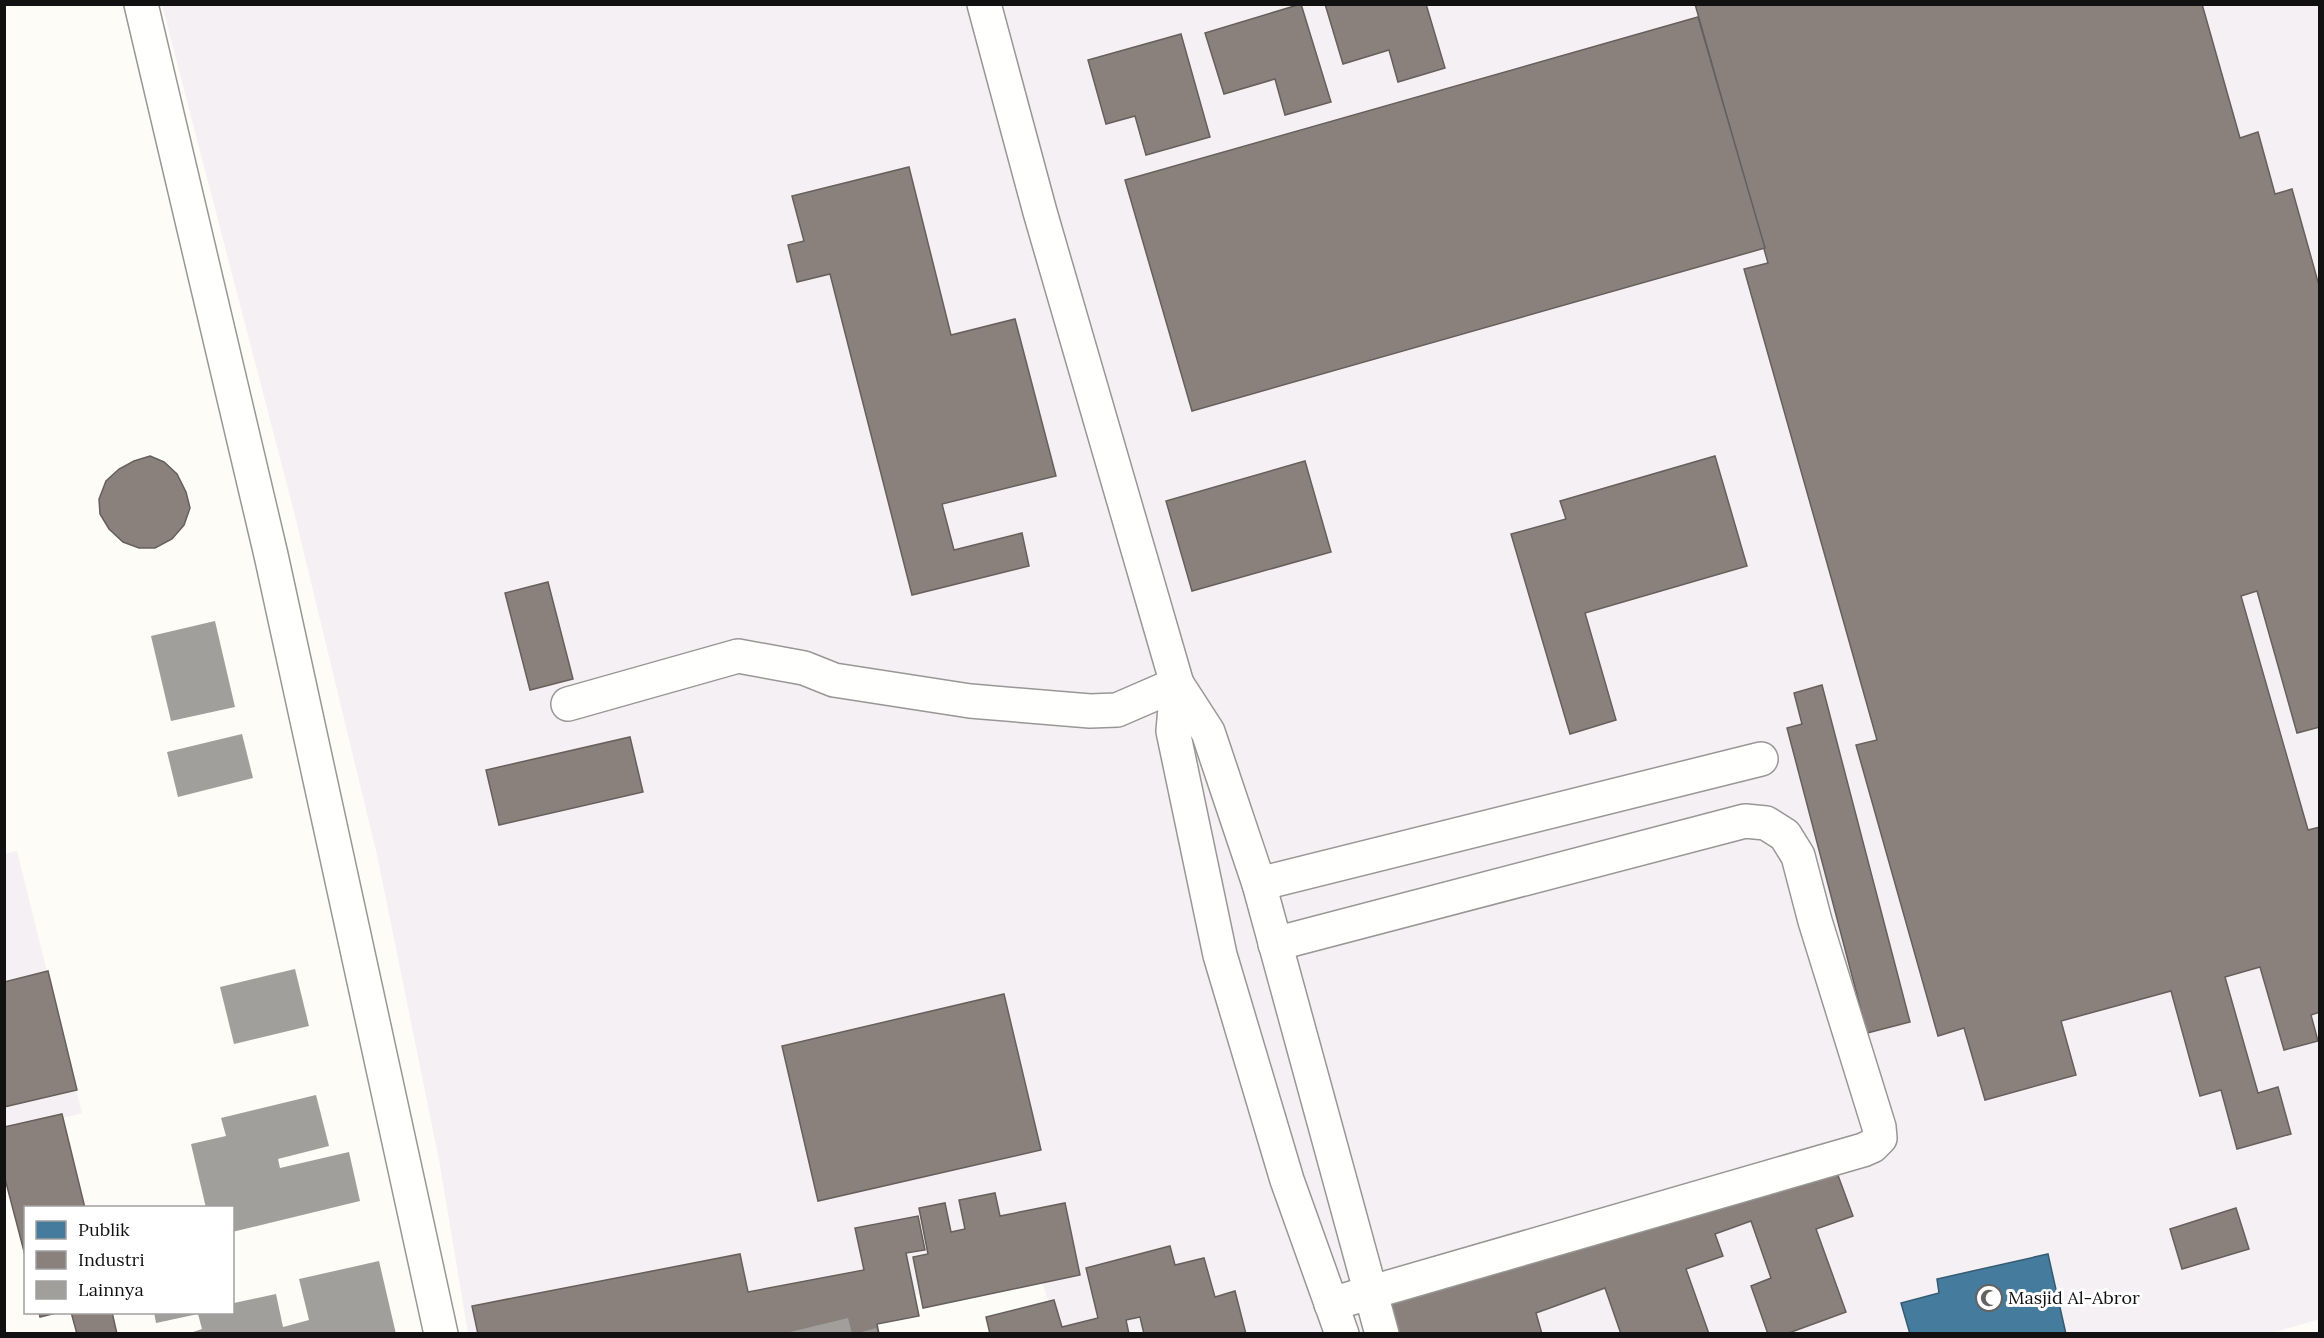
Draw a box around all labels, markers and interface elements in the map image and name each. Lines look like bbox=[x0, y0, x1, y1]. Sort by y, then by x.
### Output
legend bbox=[24, 1206, 234, 1314]
text: Publik bbox=[78, 1218, 130, 1241]
text: Industri bbox=[78, 1248, 144, 1271]
text: Lainnya bbox=[78, 1278, 144, 1301]
mosque icon: Masjid Al-Abror bbox=[1974, 1283, 2004, 1313]
place label: Masjid Al-Abror bbox=[2008, 1286, 2140, 1309]

